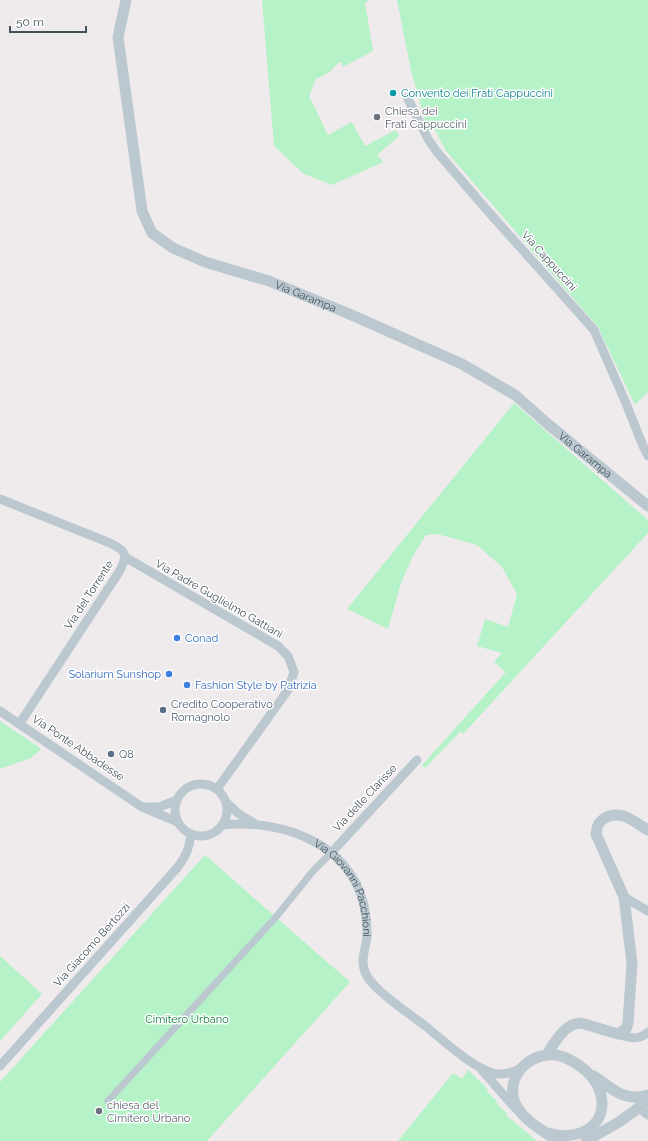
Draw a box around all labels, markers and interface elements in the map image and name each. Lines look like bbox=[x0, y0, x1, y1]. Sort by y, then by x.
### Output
scale bar bbox=[10, 8, 86, 34]
text: 50 m bbox=[16, 15, 44, 29]
place label: Convento dei Frati Cappuccini bbox=[401, 87, 553, 100]
marker: Convento dei Frati Cappuccini bbox=[388, 88, 398, 98]
place label: Chiesa dei Frati Cappuccini bbox=[385, 105, 467, 131]
marker: Chiesa dei Frati Cappuccini bbox=[372, 112, 382, 122]
street label: Via Cappuccini bbox=[519, 229, 579, 293]
street label: Via Garampa bbox=[273, 278, 339, 315]
street label: Via Garampa bbox=[556, 429, 615, 480]
street label: Via Padre Guglielmo Gattiani bbox=[153, 557, 285, 641]
street label: Via del Torrente bbox=[62, 558, 116, 632]
place label: Conad bbox=[185, 632, 218, 645]
marker: Conad bbox=[172, 633, 182, 643]
place label: Solarium Sunshop bbox=[68, 668, 161, 681]
marker: Solarium Sunshop bbox=[164, 669, 174, 679]
place label: Fashion Style by Patrizia bbox=[195, 679, 317, 692]
marker: Fashion Style by Patrizia bbox=[182, 680, 192, 690]
place label: Credito Cooperativo Romagnolo bbox=[171, 698, 273, 724]
marker: Credito Cooperativo Romagnolo bbox=[158, 705, 168, 715]
street label: Via Ponte Abbadesse bbox=[30, 712, 127, 784]
place label: Q8 bbox=[119, 748, 134, 761]
marker: Q8 bbox=[106, 749, 116, 759]
street label: Via delle Clarisse bbox=[331, 761, 400, 834]
street label: Via Giovanni Pacchioni bbox=[312, 836, 374, 937]
street label: Via Giacomo Bertozzi bbox=[51, 901, 133, 989]
park label: Cimitero Urbano bbox=[145, 1013, 229, 1026]
place label: chiesa del Cimitero Urbano bbox=[107, 1099, 191, 1125]
marker: chiesa del Cimitero Urbano bbox=[94, 1106, 104, 1116]

